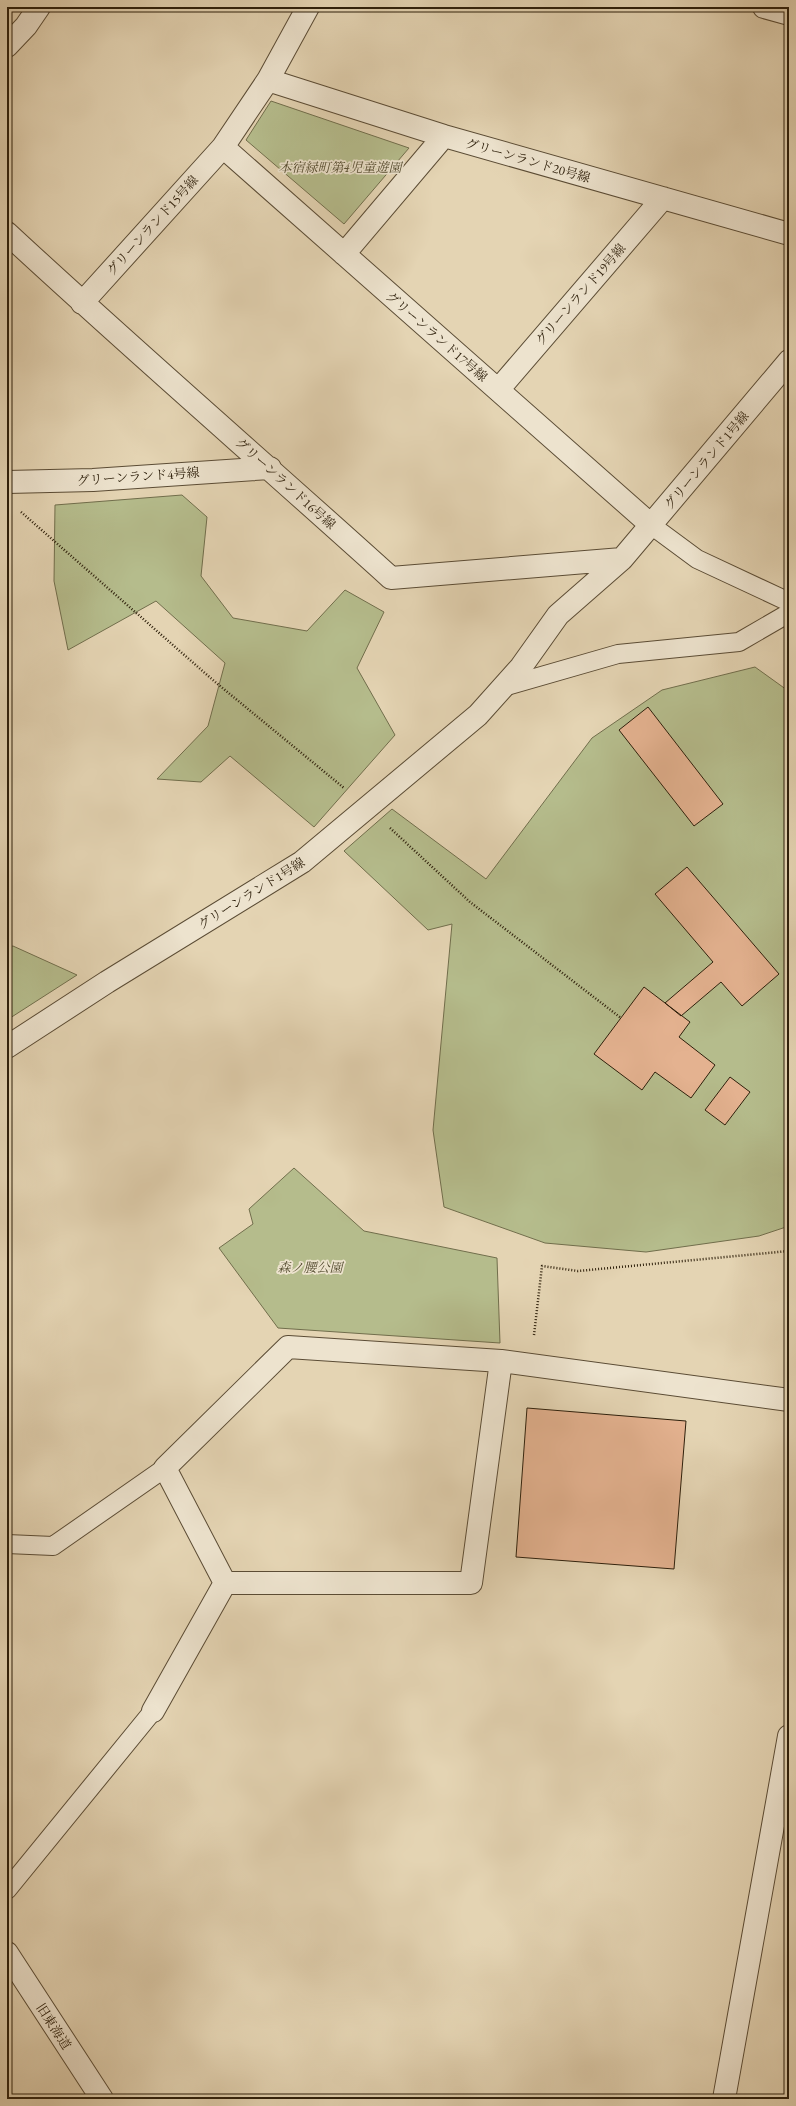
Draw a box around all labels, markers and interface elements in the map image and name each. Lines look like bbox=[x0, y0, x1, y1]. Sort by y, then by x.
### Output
street label: グリーンランド20号線 bbox=[463, 134, 592, 186]
park label: 本宿緑町第4児童遊園 bbox=[278, 159, 404, 176]
street label: グリーンランド15号線 bbox=[103, 172, 202, 279]
street label: グリーンランド19号線 bbox=[532, 240, 629, 349]
street label: グリーンランド17号線 bbox=[382, 288, 491, 385]
street label: グリーンランド1号線 bbox=[660, 408, 752, 513]
street label: グリーンランド16号線 bbox=[232, 434, 339, 533]
street label: グリーンランド4号線 bbox=[76, 464, 200, 489]
street label: グリーンランド1号線 bbox=[195, 854, 308, 933]
park label: 森ノ腰公園 bbox=[277, 1259, 344, 1276]
street label: 旧東海道 bbox=[32, 2000, 75, 2053]

